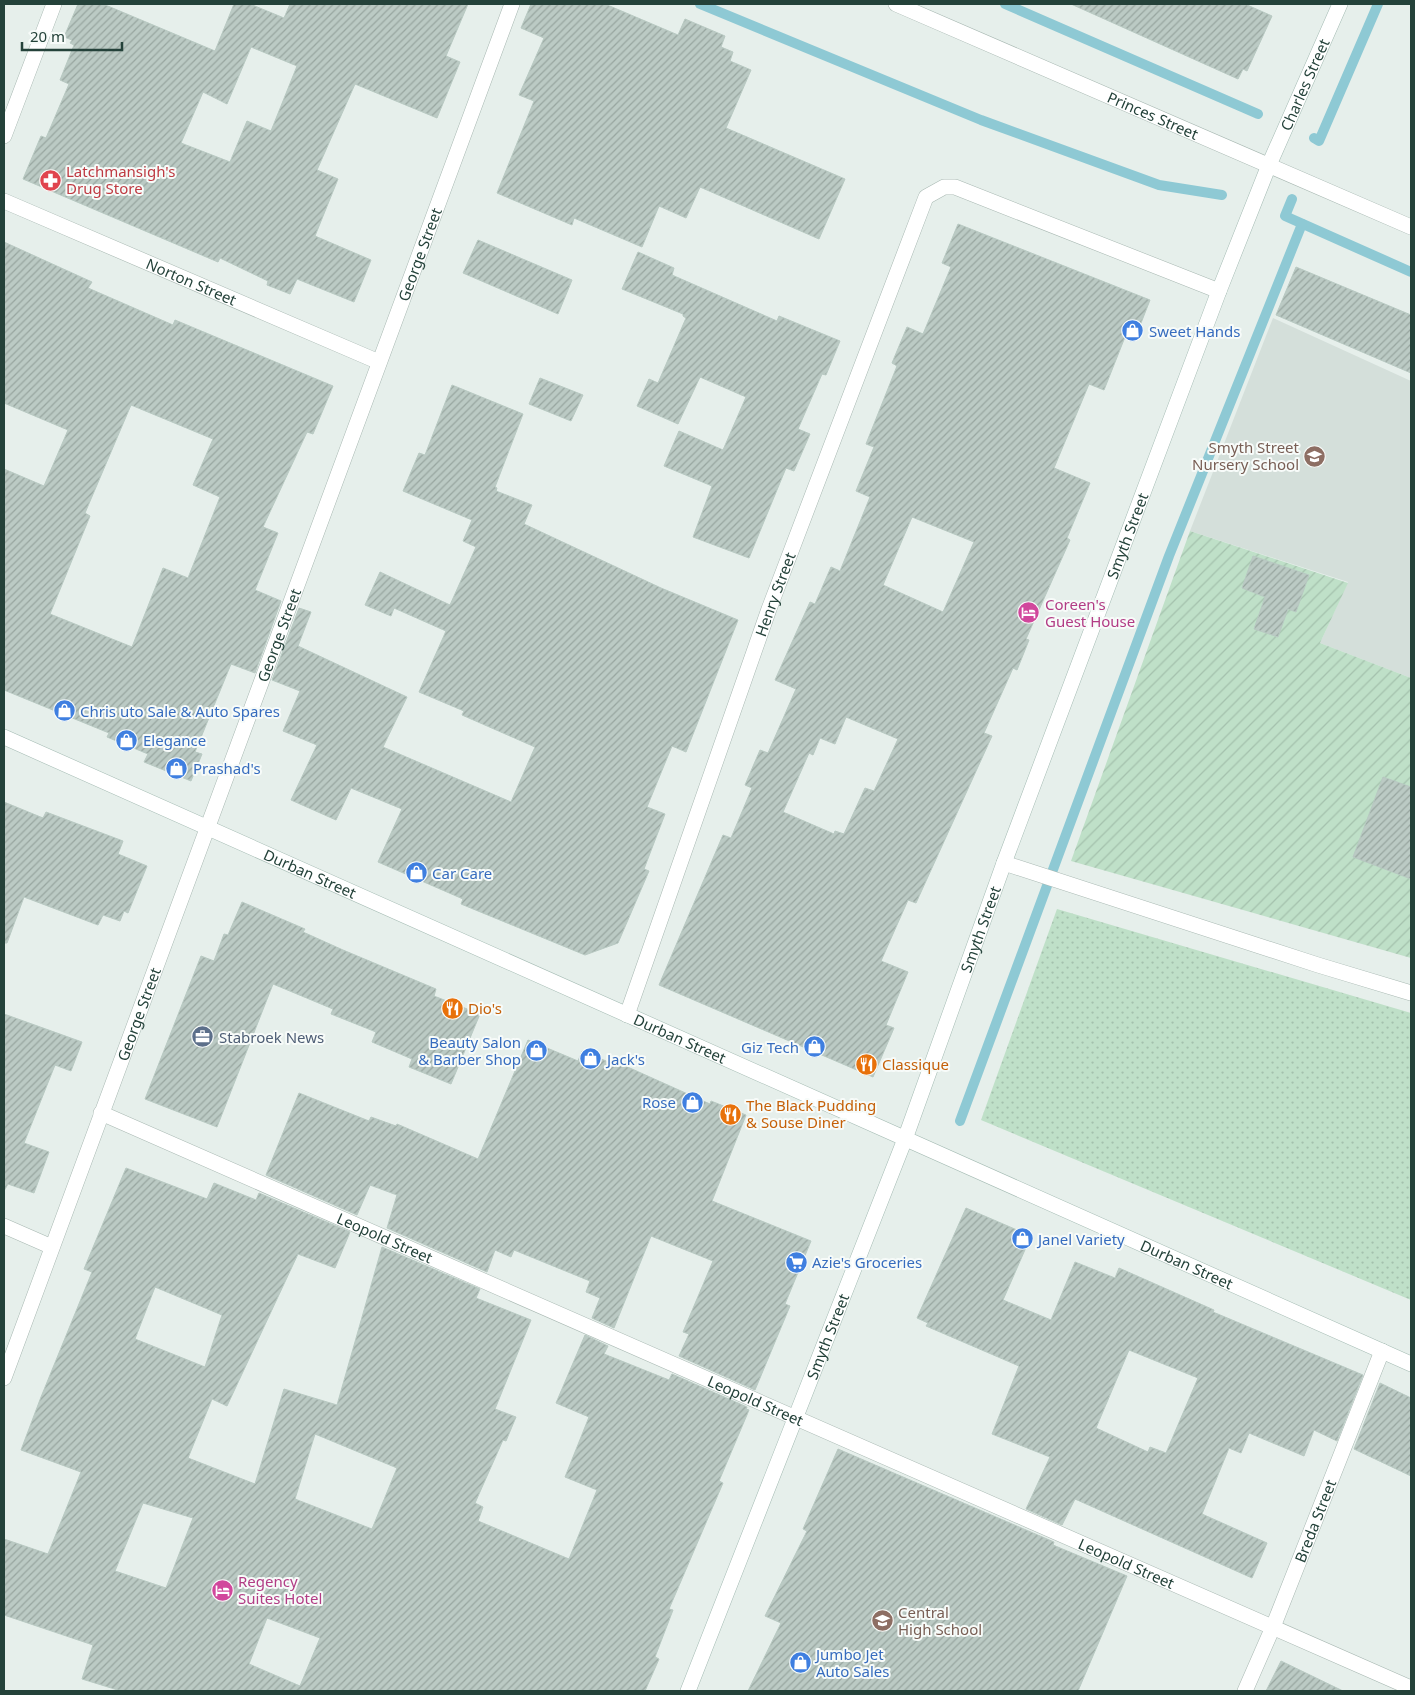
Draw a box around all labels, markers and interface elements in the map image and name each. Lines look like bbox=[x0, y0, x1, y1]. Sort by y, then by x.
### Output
scale bar bbox=[22, 20, 122, 52]
text: 20 m bbox=[30, 26, 65, 46]
street label: Charles Street bbox=[1275, 35, 1334, 134]
street label: Princes Street bbox=[1104, 87, 1202, 144]
place label: Latchmansigh's Drug Store bbox=[66, 161, 175, 198]
pharmacy icon: Latchmansigh's Drug Store bbox=[38, 168, 62, 192]
street label: George Street bbox=[393, 204, 446, 304]
street label: Norton Street bbox=[143, 253, 240, 310]
shop icon: Sweet Hands bbox=[1121, 319, 1145, 343]
place label: Sweet Hands bbox=[1149, 321, 1240, 341]
place label: Smyth Street Nursery School bbox=[1192, 437, 1300, 474]
school or university icon: Smyth Street Nursery School bbox=[1303, 444, 1327, 468]
street label: Smyth Street bbox=[1102, 489, 1153, 582]
street label: Henry Street bbox=[750, 549, 800, 639]
street label: George Street bbox=[252, 585, 305, 685]
place label: Coreen's Guest House bbox=[1045, 594, 1135, 631]
hotel icon: Coreen's Guest House bbox=[1017, 601, 1041, 625]
shop icon: Chris uto Sale & Auto Spares bbox=[52, 699, 76, 723]
place label: Chris uto Sale & Auto Spares bbox=[80, 701, 280, 721]
shop icon: Elegance bbox=[115, 728, 139, 752]
place label: Elegance bbox=[143, 730, 206, 750]
shop icon: Prashad's bbox=[165, 756, 189, 780]
place label: Prashad's bbox=[193, 758, 261, 778]
street label: Durban Street bbox=[261, 844, 360, 903]
shop icon: Car Care bbox=[404, 861, 428, 885]
place label: Car Care bbox=[432, 863, 492, 883]
street label: Smyth Street bbox=[956, 883, 1005, 975]
street label: George Street bbox=[112, 964, 165, 1064]
restaurant icon: Dio's bbox=[440, 996, 464, 1020]
place label: Dio's bbox=[468, 998, 502, 1018]
street label: Durban Street bbox=[631, 1009, 730, 1068]
office icon: Stabroek News bbox=[191, 1025, 215, 1049]
place label: Stabroek News bbox=[219, 1027, 324, 1047]
place label: Beauty Salon & Barber Shop bbox=[418, 1032, 521, 1069]
shop icon: Giz Tech bbox=[803, 1035, 827, 1059]
place label: Giz Tech bbox=[741, 1037, 799, 1057]
shop icon: Beauty Salon & Barber Shop bbox=[525, 1039, 549, 1063]
shop icon: Jack's bbox=[579, 1047, 603, 1071]
place label: Jack's bbox=[605, 1049, 645, 1069]
restaurant icon: Classique bbox=[854, 1052, 878, 1076]
place label: Classique bbox=[882, 1054, 949, 1074]
shop icon: Rose bbox=[680, 1090, 704, 1114]
place label: Rose bbox=[642, 1092, 676, 1112]
place label: The Black Pudding & Souse Diner bbox=[746, 1095, 876, 1132]
restaurant icon: The Black Pudding & Souse Diner bbox=[718, 1102, 742, 1126]
street label: Leopold Street bbox=[334, 1208, 436, 1268]
shop icon: Janel Variety bbox=[1010, 1227, 1034, 1251]
place label: Janel Variety bbox=[1036, 1229, 1125, 1249]
street label: Durban Street bbox=[1137, 1235, 1237, 1294]
supermarket icon: Azie's Groceries bbox=[784, 1250, 808, 1274]
place label: Azie's Groceries bbox=[812, 1252, 922, 1272]
street label: Smyth Street bbox=[802, 1290, 853, 1382]
street label: Leopold Street bbox=[705, 1371, 807, 1430]
street label: Breda Street bbox=[1290, 1476, 1341, 1565]
street label: Leopold Street bbox=[1076, 1533, 1178, 1593]
place label: Regency Suites Hotel bbox=[238, 1571, 322, 1608]
hotel icon: Regency Suites Hotel bbox=[210, 1578, 234, 1602]
place label: Central High School bbox=[898, 1602, 982, 1639]
school or university icon: Central High School bbox=[870, 1609, 894, 1633]
place label: Jumbo Jet Auto Sales bbox=[814, 1644, 889, 1681]
shop icon: Jumbo Jet Auto Sales bbox=[788, 1651, 812, 1675]

